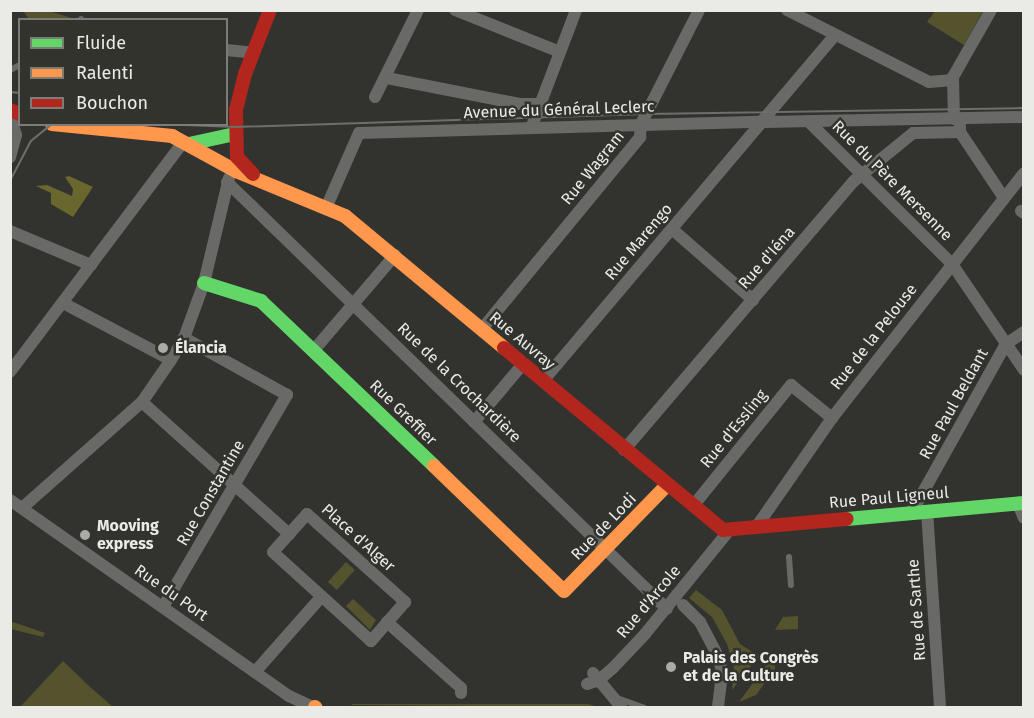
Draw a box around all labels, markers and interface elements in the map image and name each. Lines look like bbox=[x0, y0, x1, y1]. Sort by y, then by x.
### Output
legend bbox=[18, 18, 228, 126]
text: Fluide bbox=[76, 32, 126, 54]
text: Ralenti bbox=[76, 62, 133, 84]
text: Bouchon bbox=[76, 92, 148, 114]
street label: Avenue du Général Leclerc bbox=[463, 97, 655, 123]
street label: Rue du Père Mersenne bbox=[828, 117, 956, 245]
street label: Rue Wagram bbox=[557, 127, 629, 209]
street label: Rue Marengo bbox=[601, 200, 677, 284]
street label: Rue d'Iéna bbox=[735, 223, 799, 293]
street label: Rue de la Pelouse bbox=[827, 280, 921, 394]
street label: Rue Auvray bbox=[485, 308, 559, 374]
street label: Rue de la Crochardière bbox=[393, 319, 525, 447]
place label: Élancia bbox=[175, 338, 227, 358]
marker: Élancia bbox=[156, 341, 170, 355]
street label: Rue Paul Beldant bbox=[916, 345, 992, 463]
street label: Rue Greffier bbox=[365, 376, 441, 450]
street label: Rue d'Essling bbox=[697, 386, 771, 472]
street label: Rue Constantine bbox=[173, 437, 249, 549]
street label: Rue Paul Ligneul bbox=[828, 483, 950, 513]
street label: Rue de Lodi bbox=[567, 490, 641, 564]
street label: Place d'Alger bbox=[317, 500, 399, 576]
place label: Mooving express bbox=[97, 516, 159, 554]
marker: Mooving express bbox=[78, 528, 92, 542]
street label: Rue de Sarthe bbox=[904, 558, 930, 662]
street label: Rue du Port bbox=[131, 561, 211, 625]
street label: Rue d'Arcole bbox=[613, 562, 685, 642]
place label: Palais des Congrès et de la Culture bbox=[683, 648, 819, 686]
marker: Palais des Congrès et de la Culture bbox=[664, 660, 678, 674]

